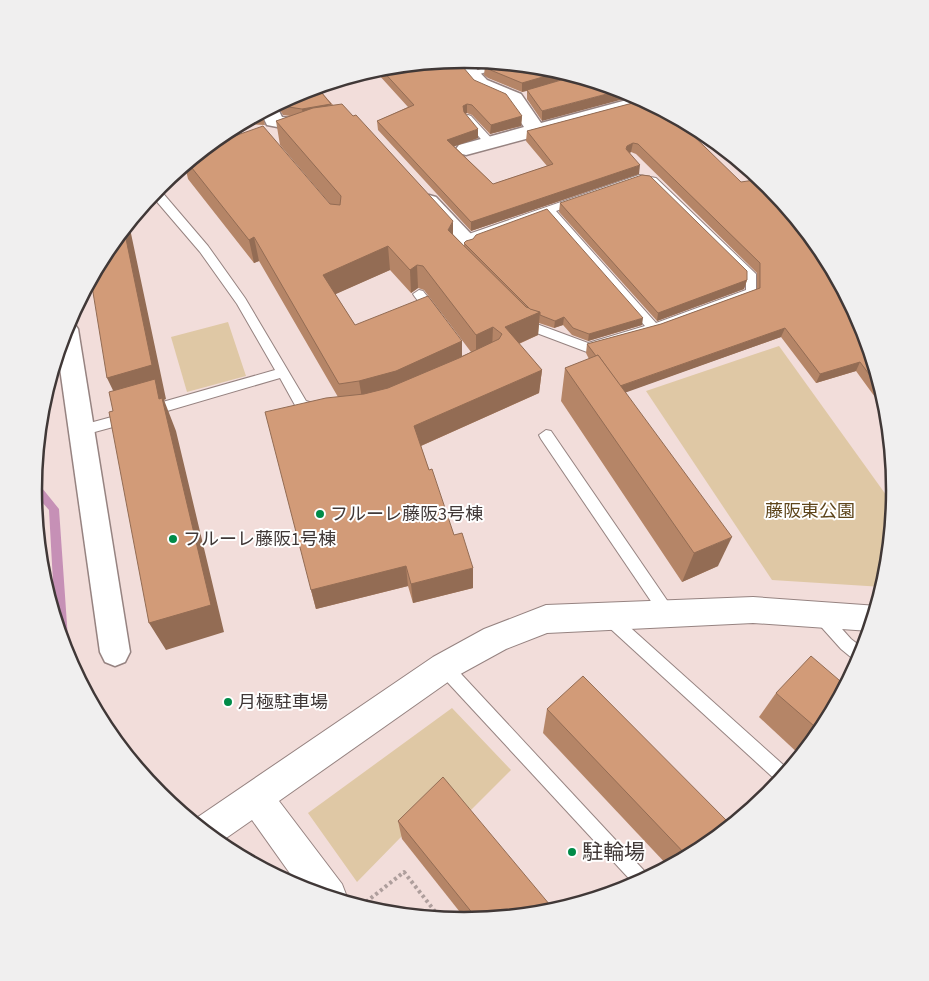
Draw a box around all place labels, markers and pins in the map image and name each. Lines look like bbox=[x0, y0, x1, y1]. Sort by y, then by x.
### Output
place label: フルーレ藤阪3号棟 bbox=[330, 502, 483, 527]
marker: フルーレ藤阪3号棟 bbox=[314, 508, 326, 520]
place label: フルーレ藤阪1号棟 bbox=[183, 527, 336, 552]
marker: フルーレ藤阪1号棟 bbox=[167, 533, 179, 545]
place label: 月極駐車場 bbox=[238, 690, 328, 715]
marker: 月極駐車場 bbox=[222, 696, 234, 708]
place label: 駐輪場 bbox=[582, 837, 645, 867]
marker: 駐輪場 bbox=[566, 846, 578, 858]

